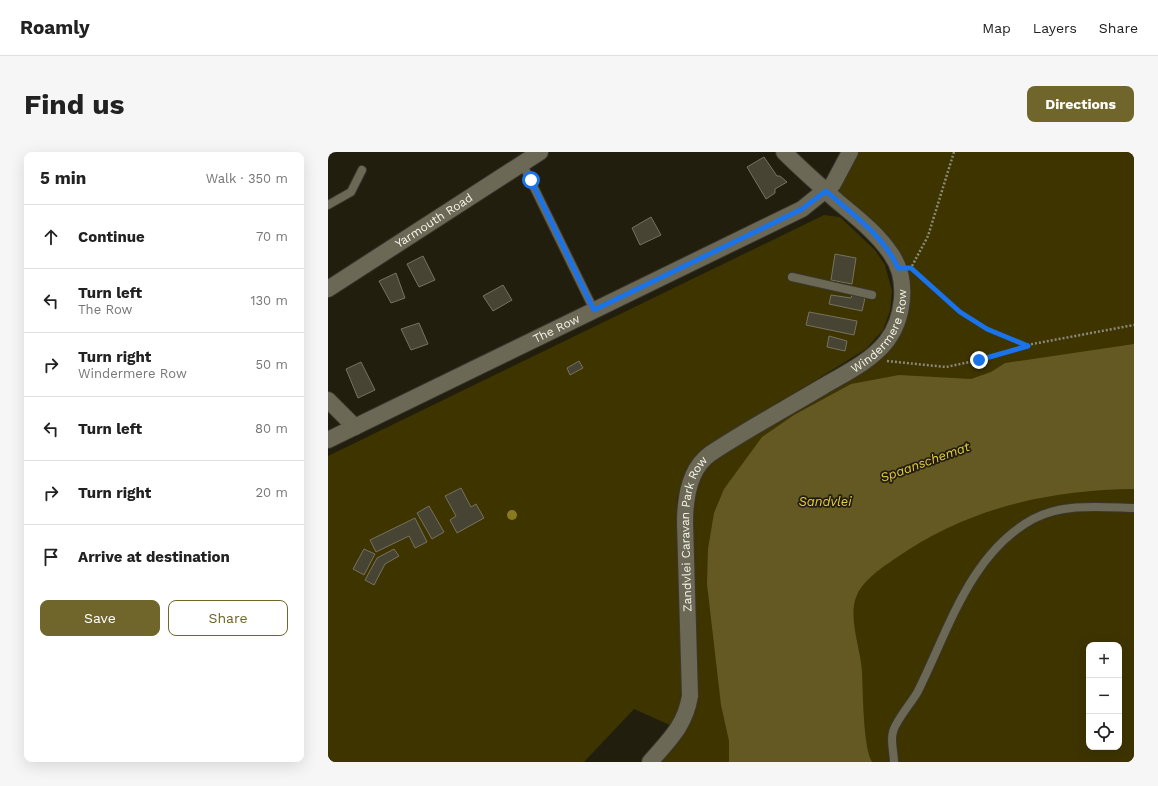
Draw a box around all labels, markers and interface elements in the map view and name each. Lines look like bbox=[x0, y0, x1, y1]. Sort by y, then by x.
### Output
text: Roamly bbox=[20, 16, 90, 39]
text: Map bbox=[982, 20, 1011, 36]
text: Layers bbox=[1033, 20, 1077, 36]
text: Share bbox=[1099, 20, 1138, 36]
button: Directions bbox=[1027, 86, 1134, 122]
text: Find us bbox=[24, 88, 124, 121]
text: 5 min bbox=[40, 168, 86, 188]
text: Walk · 350 m bbox=[206, 171, 288, 186]
route start bbox=[522, 171, 540, 189]
street label: Yarmouth Road bbox=[392, 190, 475, 251]
icon: ahead bbox=[40, 226, 62, 248]
text: Continue bbox=[78, 228, 145, 246]
text: 70 m bbox=[256, 229, 288, 244]
text: Turn left bbox=[78, 284, 142, 302]
street label: Windermere Row bbox=[848, 289, 909, 376]
icon: left bbox=[40, 290, 62, 312]
text: 130 m bbox=[250, 293, 288, 308]
text: The Row bbox=[78, 302, 132, 317]
street label: The Row bbox=[531, 311, 582, 346]
text: Turn right bbox=[78, 348, 151, 366]
route end bbox=[970, 351, 988, 369]
icon: right bbox=[40, 354, 62, 376]
text: 50 m bbox=[256, 357, 288, 372]
text: Windermere Row bbox=[78, 366, 187, 381]
icon: left bbox=[40, 418, 62, 440]
text: Turn left bbox=[78, 420, 142, 438]
text: 80 m bbox=[255, 421, 288, 436]
water label: Spaanschemat bbox=[878, 439, 972, 485]
street label: Zandvlei Caravan Park Row bbox=[678, 453, 710, 612]
icon: right bbox=[40, 482, 62, 504]
text: Turn right bbox=[78, 484, 151, 502]
text: 20 m bbox=[256, 485, 288, 500]
water label: Sandvlei bbox=[798, 494, 852, 509]
icon: arrive bbox=[40, 546, 62, 568]
text: Arrive at destination bbox=[78, 548, 230, 566]
button: Save bbox=[40, 600, 160, 636]
button: Share bbox=[168, 600, 288, 636]
map controls bbox=[1086, 642, 1122, 750]
button: + bbox=[1086, 642, 1122, 678]
button: − bbox=[1086, 678, 1122, 714]
button: locate bbox=[1086, 714, 1122, 750]

